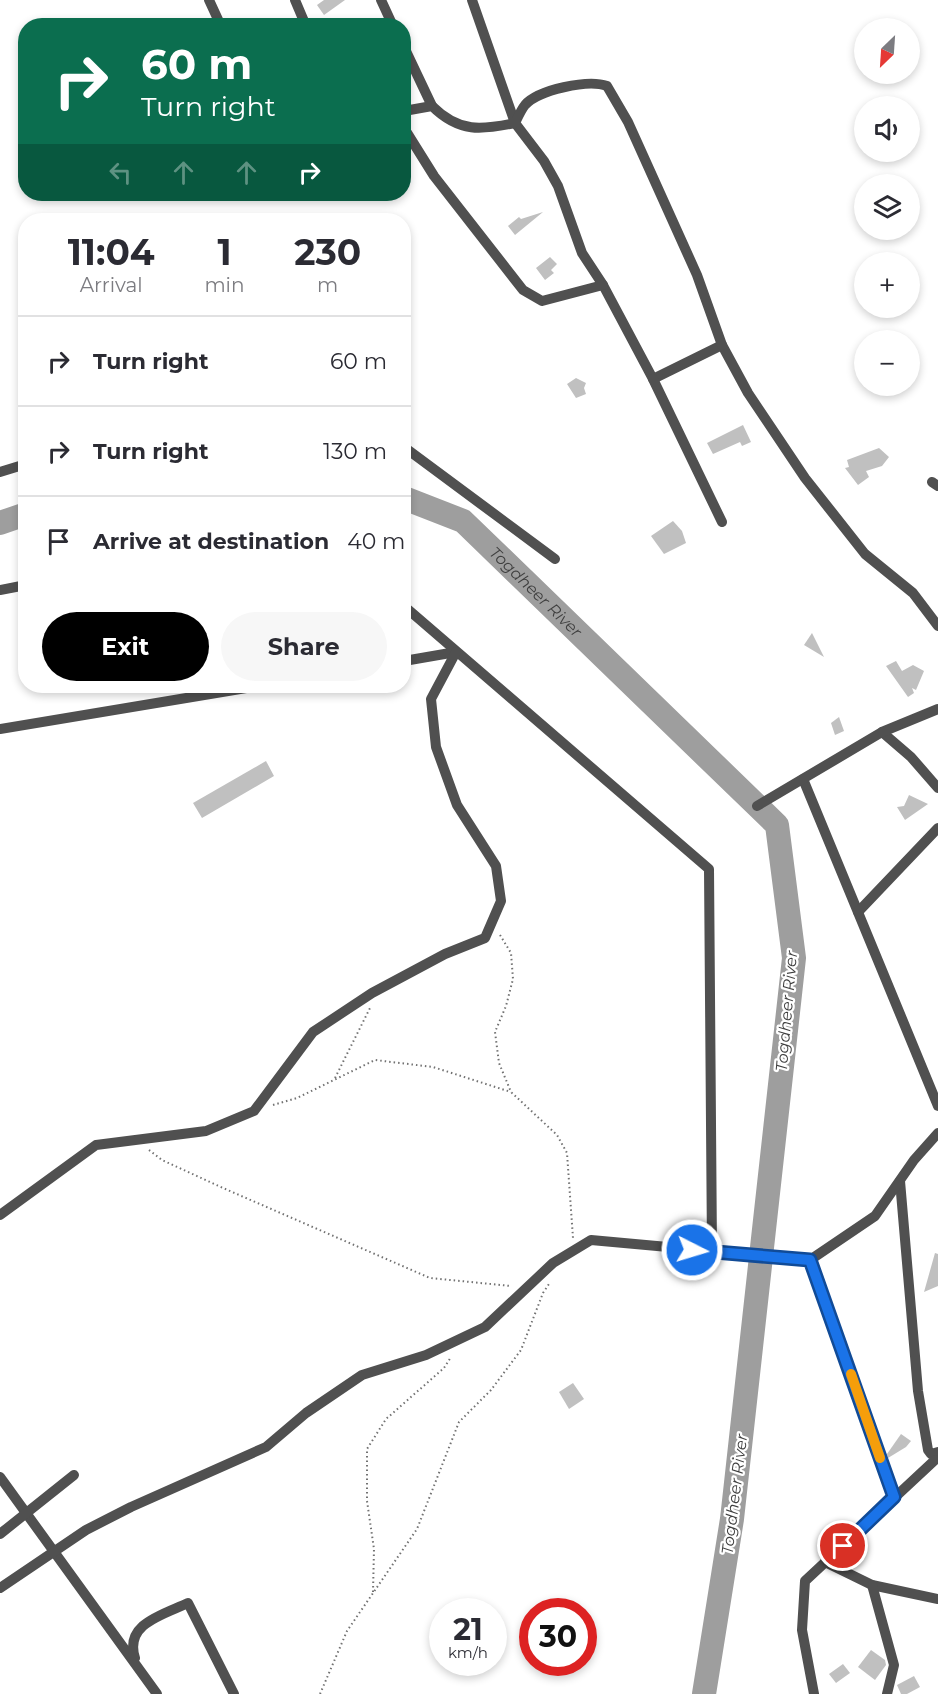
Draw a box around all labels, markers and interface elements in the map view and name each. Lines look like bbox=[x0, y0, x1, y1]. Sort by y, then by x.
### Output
north arrow bbox=[854, 18, 920, 84]
map controls bbox=[854, 18, 920, 396]
text: 60 m bbox=[141, 38, 252, 90]
icon: right bbox=[42, 42, 120, 120]
text: Turn right bbox=[141, 90, 276, 123]
button: sound bbox=[854, 96, 920, 162]
icon: left bbox=[104, 156, 137, 189]
icon: ahead bbox=[167, 156, 200, 189]
icon: ahead bbox=[230, 156, 263, 189]
icon: right bbox=[293, 156, 326, 189]
button: layers bbox=[854, 174, 920, 240]
text: 11:04 bbox=[68, 230, 155, 274]
text: 1 bbox=[217, 230, 232, 274]
text: 230 bbox=[294, 230, 361, 274]
button: + bbox=[854, 252, 920, 318]
text: Arrival bbox=[80, 273, 143, 297]
text: min bbox=[204, 273, 245, 297]
text: m bbox=[317, 273, 338, 297]
button: − bbox=[854, 330, 920, 396]
icon: right bbox=[42, 345, 75, 378]
text: Turn right bbox=[93, 348, 208, 375]
text: 60 m bbox=[330, 348, 387, 375]
icon: right bbox=[42, 435, 75, 468]
text: Turn right bbox=[93, 438, 208, 465]
text: 130 m bbox=[323, 438, 387, 465]
icon: arrive bbox=[42, 525, 75, 558]
text: Arrive at destination bbox=[93, 528, 329, 555]
text: 40 m bbox=[347, 528, 405, 555]
water label: Togdheer River bbox=[485, 543, 586, 642]
button: Exit bbox=[42, 612, 209, 681]
button: Share bbox=[221, 612, 387, 681]
water label: Togdheer River bbox=[772, 949, 801, 1072]
position arrow bbox=[660, 1218, 724, 1282]
water label: Togdheer River bbox=[718, 1432, 751, 1555]
pin bbox=[817, 1520, 868, 1571]
icon: arrive bbox=[826, 1529, 859, 1562]
speed limit sign: 30 bbox=[519, 1598, 597, 1676]
text: 21 bbox=[453, 1611, 483, 1648]
text: km/h bbox=[448, 1643, 488, 1662]

